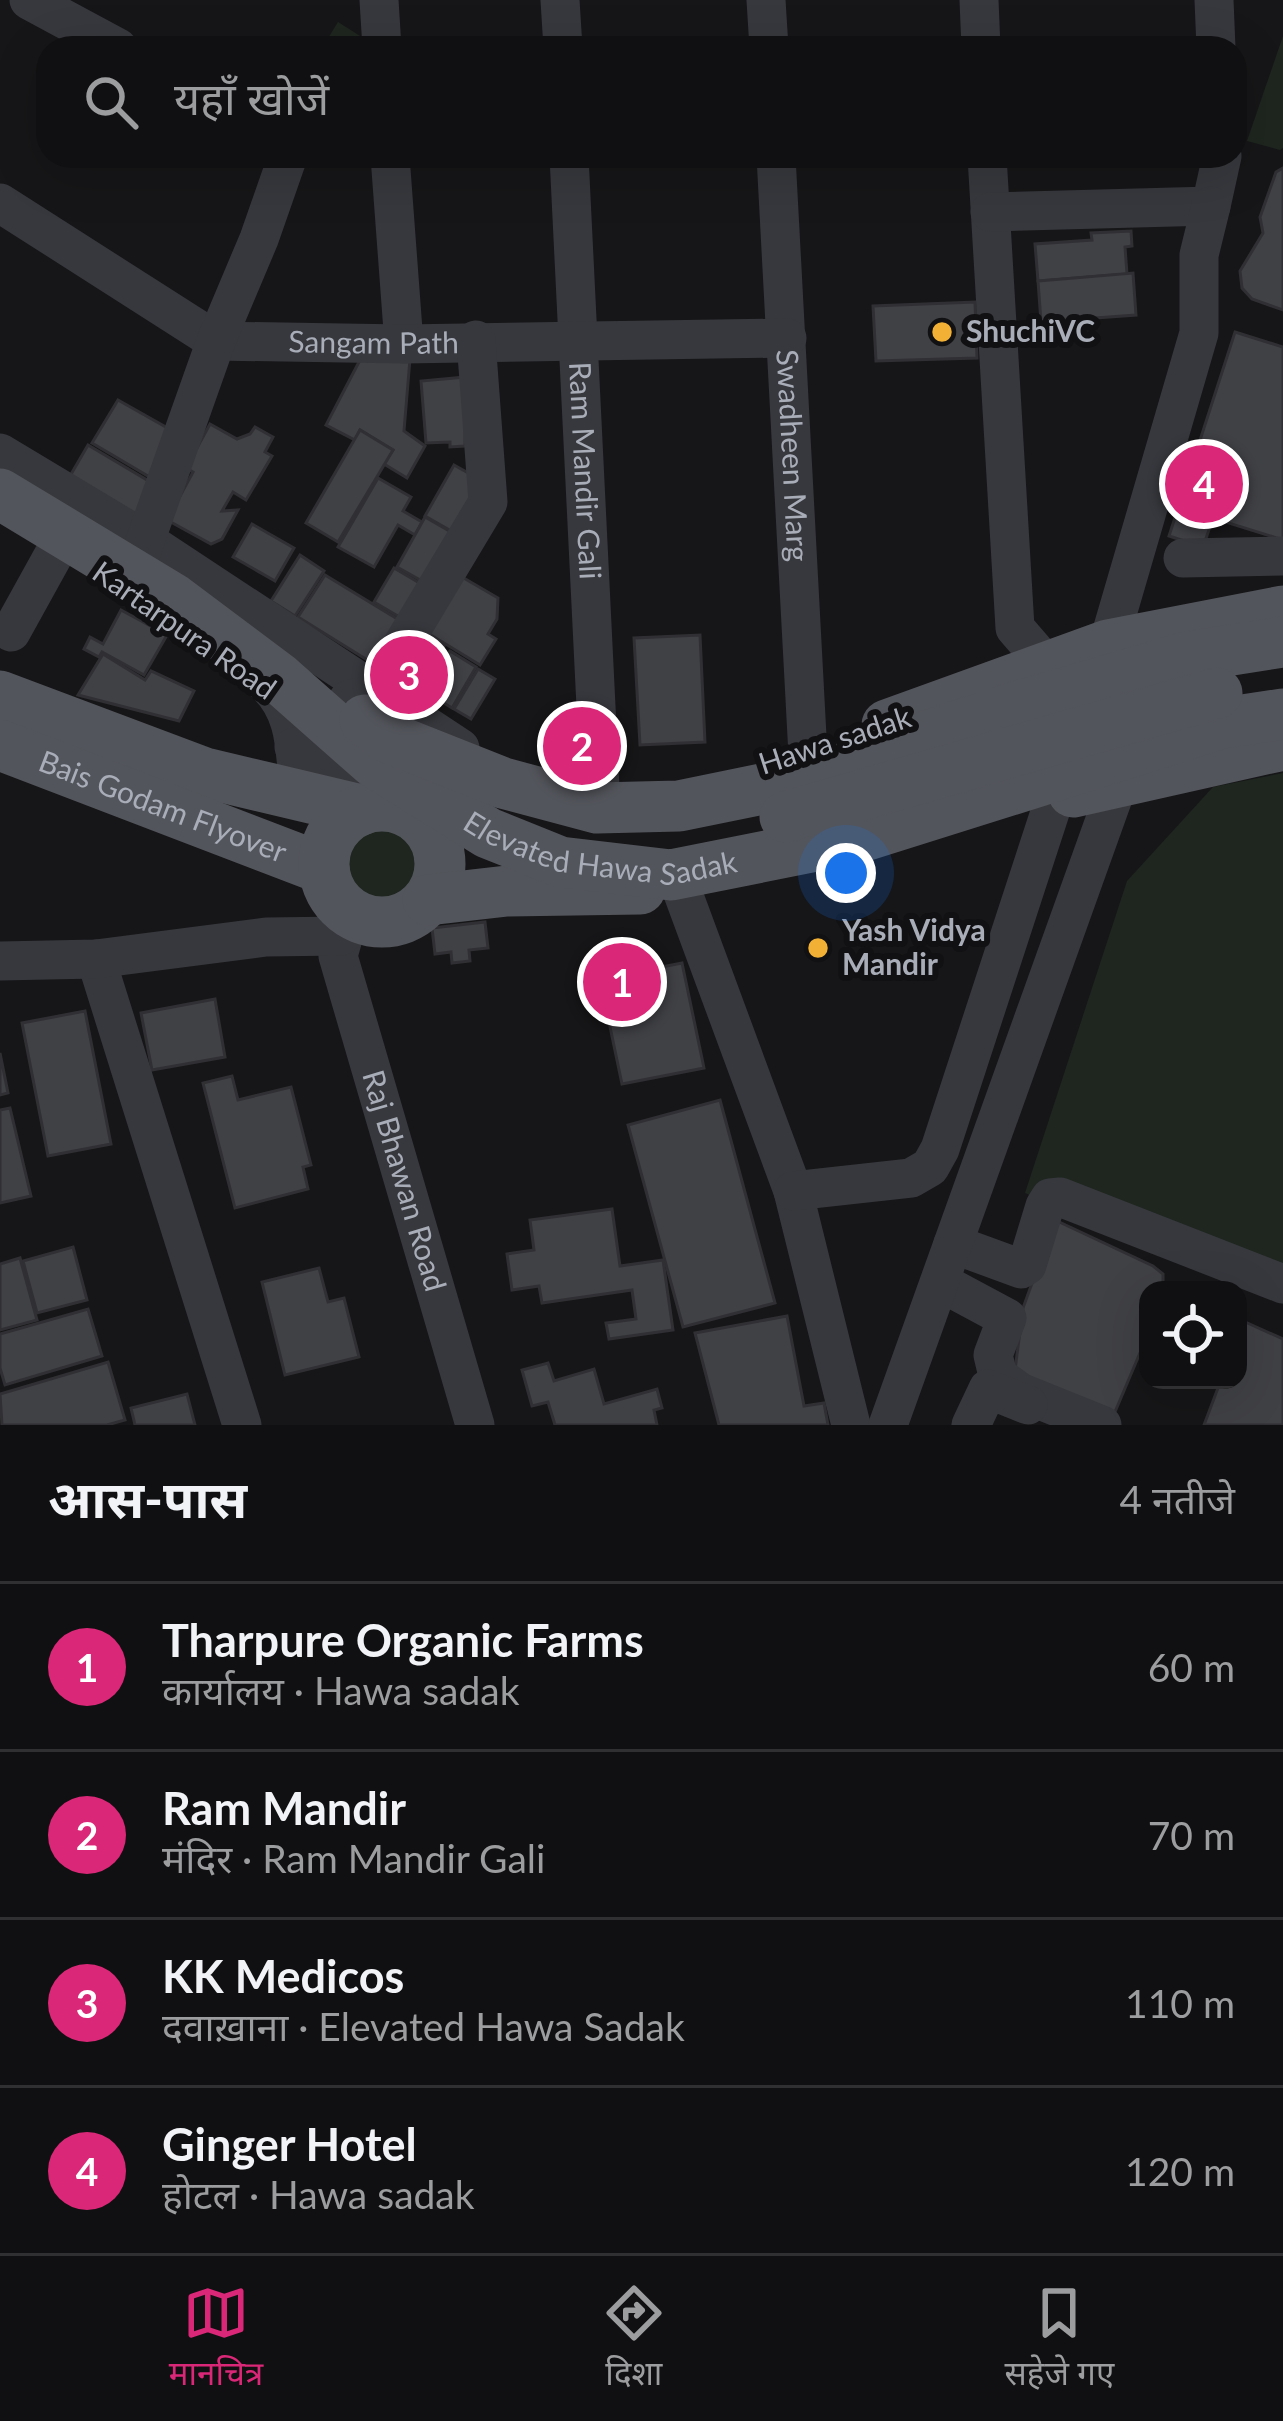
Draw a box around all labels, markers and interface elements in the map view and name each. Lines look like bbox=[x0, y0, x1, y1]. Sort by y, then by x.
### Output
search box bbox=[36, 36, 1247, 168]
icon: search bbox=[78, 69, 144, 135]
text: यहाँ खोजें bbox=[174, 71, 329, 125]
place label: ShuchiVC bbox=[966, 312, 1095, 348]
marker: ShuchiVC bbox=[929, 319, 955, 345]
street label: Sangam Path bbox=[288, 322, 459, 360]
street label: Swadheen Marg bbox=[770, 349, 818, 562]
street label: Ram Mandir Gali bbox=[563, 361, 610, 580]
pin: 4 bbox=[1165, 439, 1243, 529]
street label: Kartarpura Road bbox=[87, 553, 284, 706]
pin: 3 bbox=[370, 630, 448, 720]
street label: Hawa sadak bbox=[754, 697, 916, 781]
pin: 2 bbox=[543, 701, 621, 791]
street label: Bais Godam Flyover bbox=[34, 742, 292, 869]
street label: Elevated Hawa Sadak bbox=[458, 802, 740, 891]
your location bbox=[816, 843, 876, 903]
place label: Yash Vidya Mandir bbox=[841, 911, 986, 981]
marker: Yash Vidya Mandir bbox=[805, 935, 831, 961]
pin: 1 bbox=[583, 937, 661, 1027]
street label: Raj Bhawan Road bbox=[356, 1066, 455, 1295]
map controls bbox=[1139, 1281, 1247, 1389]
button: locate bbox=[1139, 1281, 1247, 1389]
text: आस-पास bbox=[48, 1468, 247, 1529]
text: 4 नतीजे bbox=[1119, 1476, 1235, 1522]
text: Tharpure Organic Farms bbox=[162, 1613, 644, 1667]
text: 1 bbox=[76, 1644, 98, 1690]
text: 60 m bbox=[1148, 1644, 1235, 1690]
text: कार्यालय · Hawa sadak bbox=[162, 1667, 519, 1713]
text: Ram Mandir bbox=[162, 1781, 406, 1835]
text: 2 bbox=[76, 1812, 98, 1858]
text: 70 m bbox=[1148, 1812, 1235, 1858]
text: मंदिर · Ram Mandir Gali bbox=[162, 1835, 545, 1881]
text: KK Medicos bbox=[162, 1949, 404, 2003]
text: 3 bbox=[76, 1980, 98, 2026]
text: 110 m bbox=[1125, 1980, 1235, 2026]
text: दवाख़ाना · Elevated Hawa Sadak bbox=[162, 2003, 685, 2049]
text: Ginger Hotel bbox=[162, 2117, 417, 2171]
text: 4 bbox=[76, 2148, 98, 2194]
text: 120 m bbox=[1125, 2148, 1235, 2194]
text: होटल · Hawa sadak bbox=[162, 2171, 475, 2217]
tab: मानचित्र bbox=[169, 2280, 263, 2398]
tab: दिशा bbox=[601, 2280, 667, 2398]
tab: सहेजे गए bbox=[1005, 2280, 1114, 2398]

